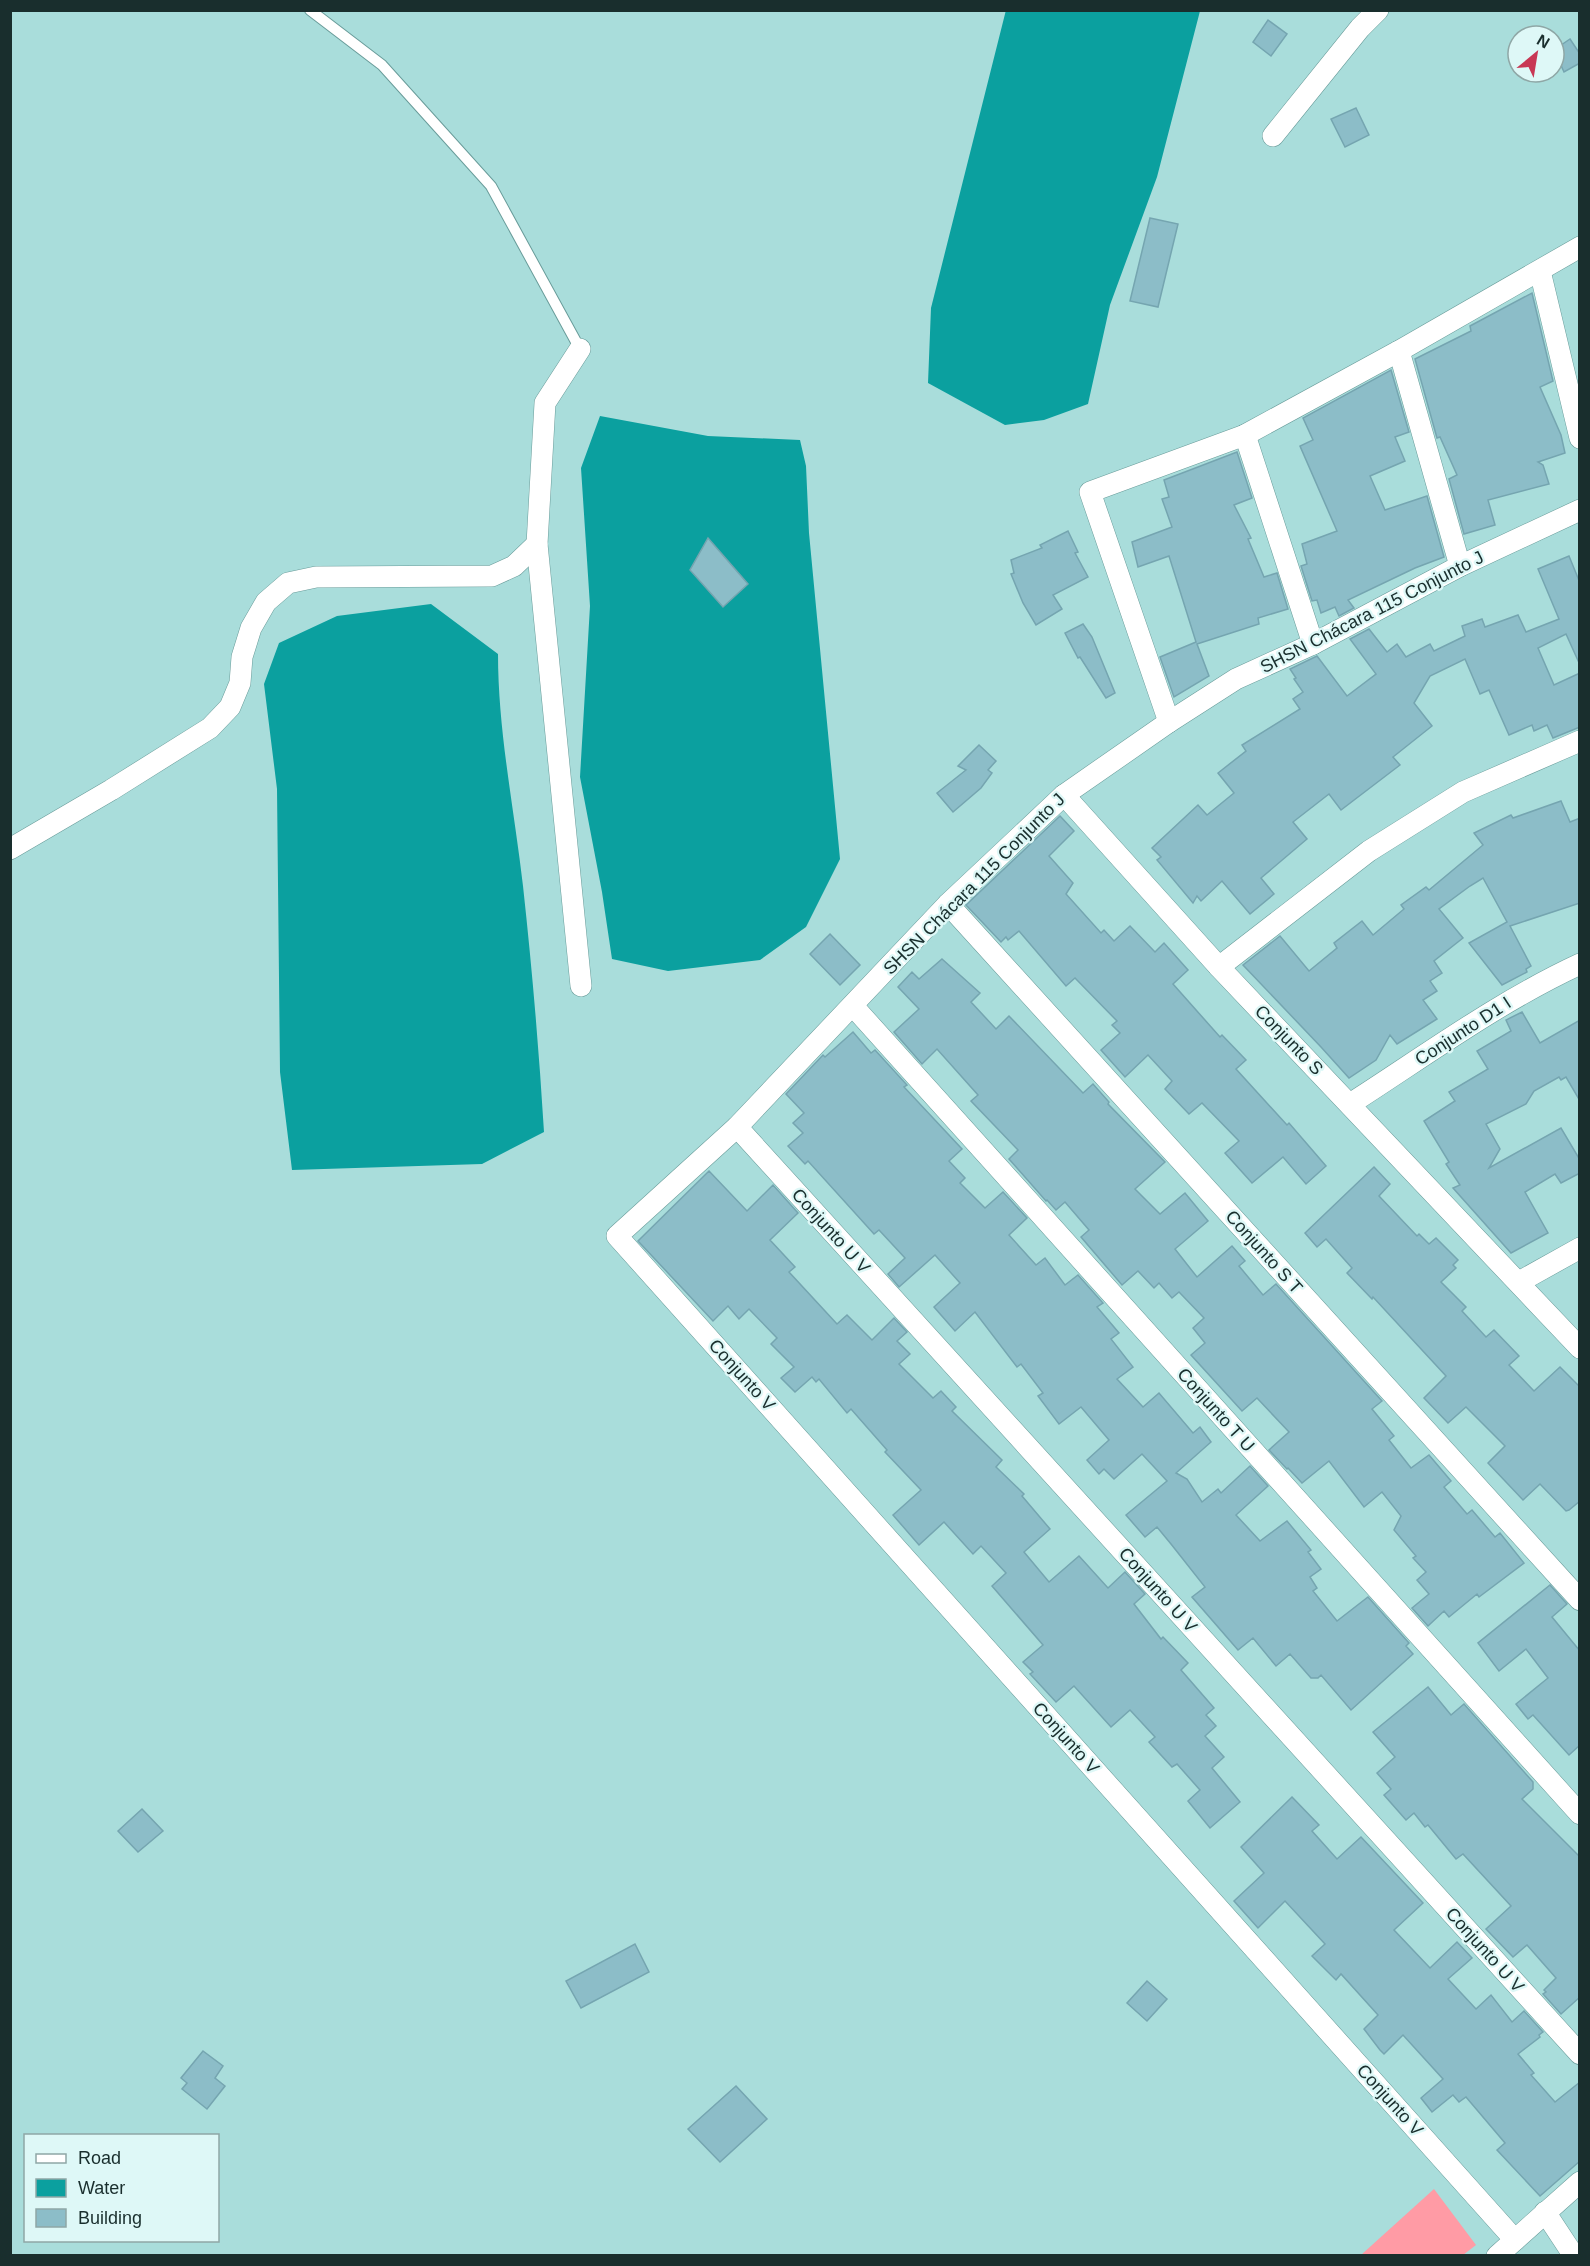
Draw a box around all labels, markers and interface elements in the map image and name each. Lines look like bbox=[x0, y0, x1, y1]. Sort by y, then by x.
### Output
north arrow bbox=[1506, 24, 1566, 84]
text: N bbox=[1534, 31, 1553, 52]
street label: SHSN Chácara 115 Conjunto J bbox=[1257, 547, 1487, 677]
street label: SHSN Chácara 115 Conjunto J bbox=[879, 789, 1069, 979]
street label: Conjunto D1 I bbox=[1411, 993, 1515, 1069]
street label: Conjunto S bbox=[1251, 1001, 1327, 1079]
street label: Conjunto U V bbox=[788, 1185, 874, 1277]
street label: Conjunto S T bbox=[1222, 1206, 1306, 1298]
street label: Conjunto V bbox=[705, 1335, 779, 1415]
street label: Conjunto T U bbox=[1173, 1364, 1259, 1456]
street label: Conjunto U V bbox=[1115, 1544, 1201, 1636]
street label: Conjunto V bbox=[1029, 1698, 1103, 1778]
street label: Conjunto U V bbox=[1442, 1904, 1528, 1996]
street label: Conjunto V bbox=[1353, 2060, 1427, 2140]
legend bbox=[24, 2134, 219, 2242]
text: Road bbox=[78, 2148, 121, 2168]
text: Water bbox=[78, 2178, 125, 2198]
text: Building bbox=[78, 2208, 142, 2228]

